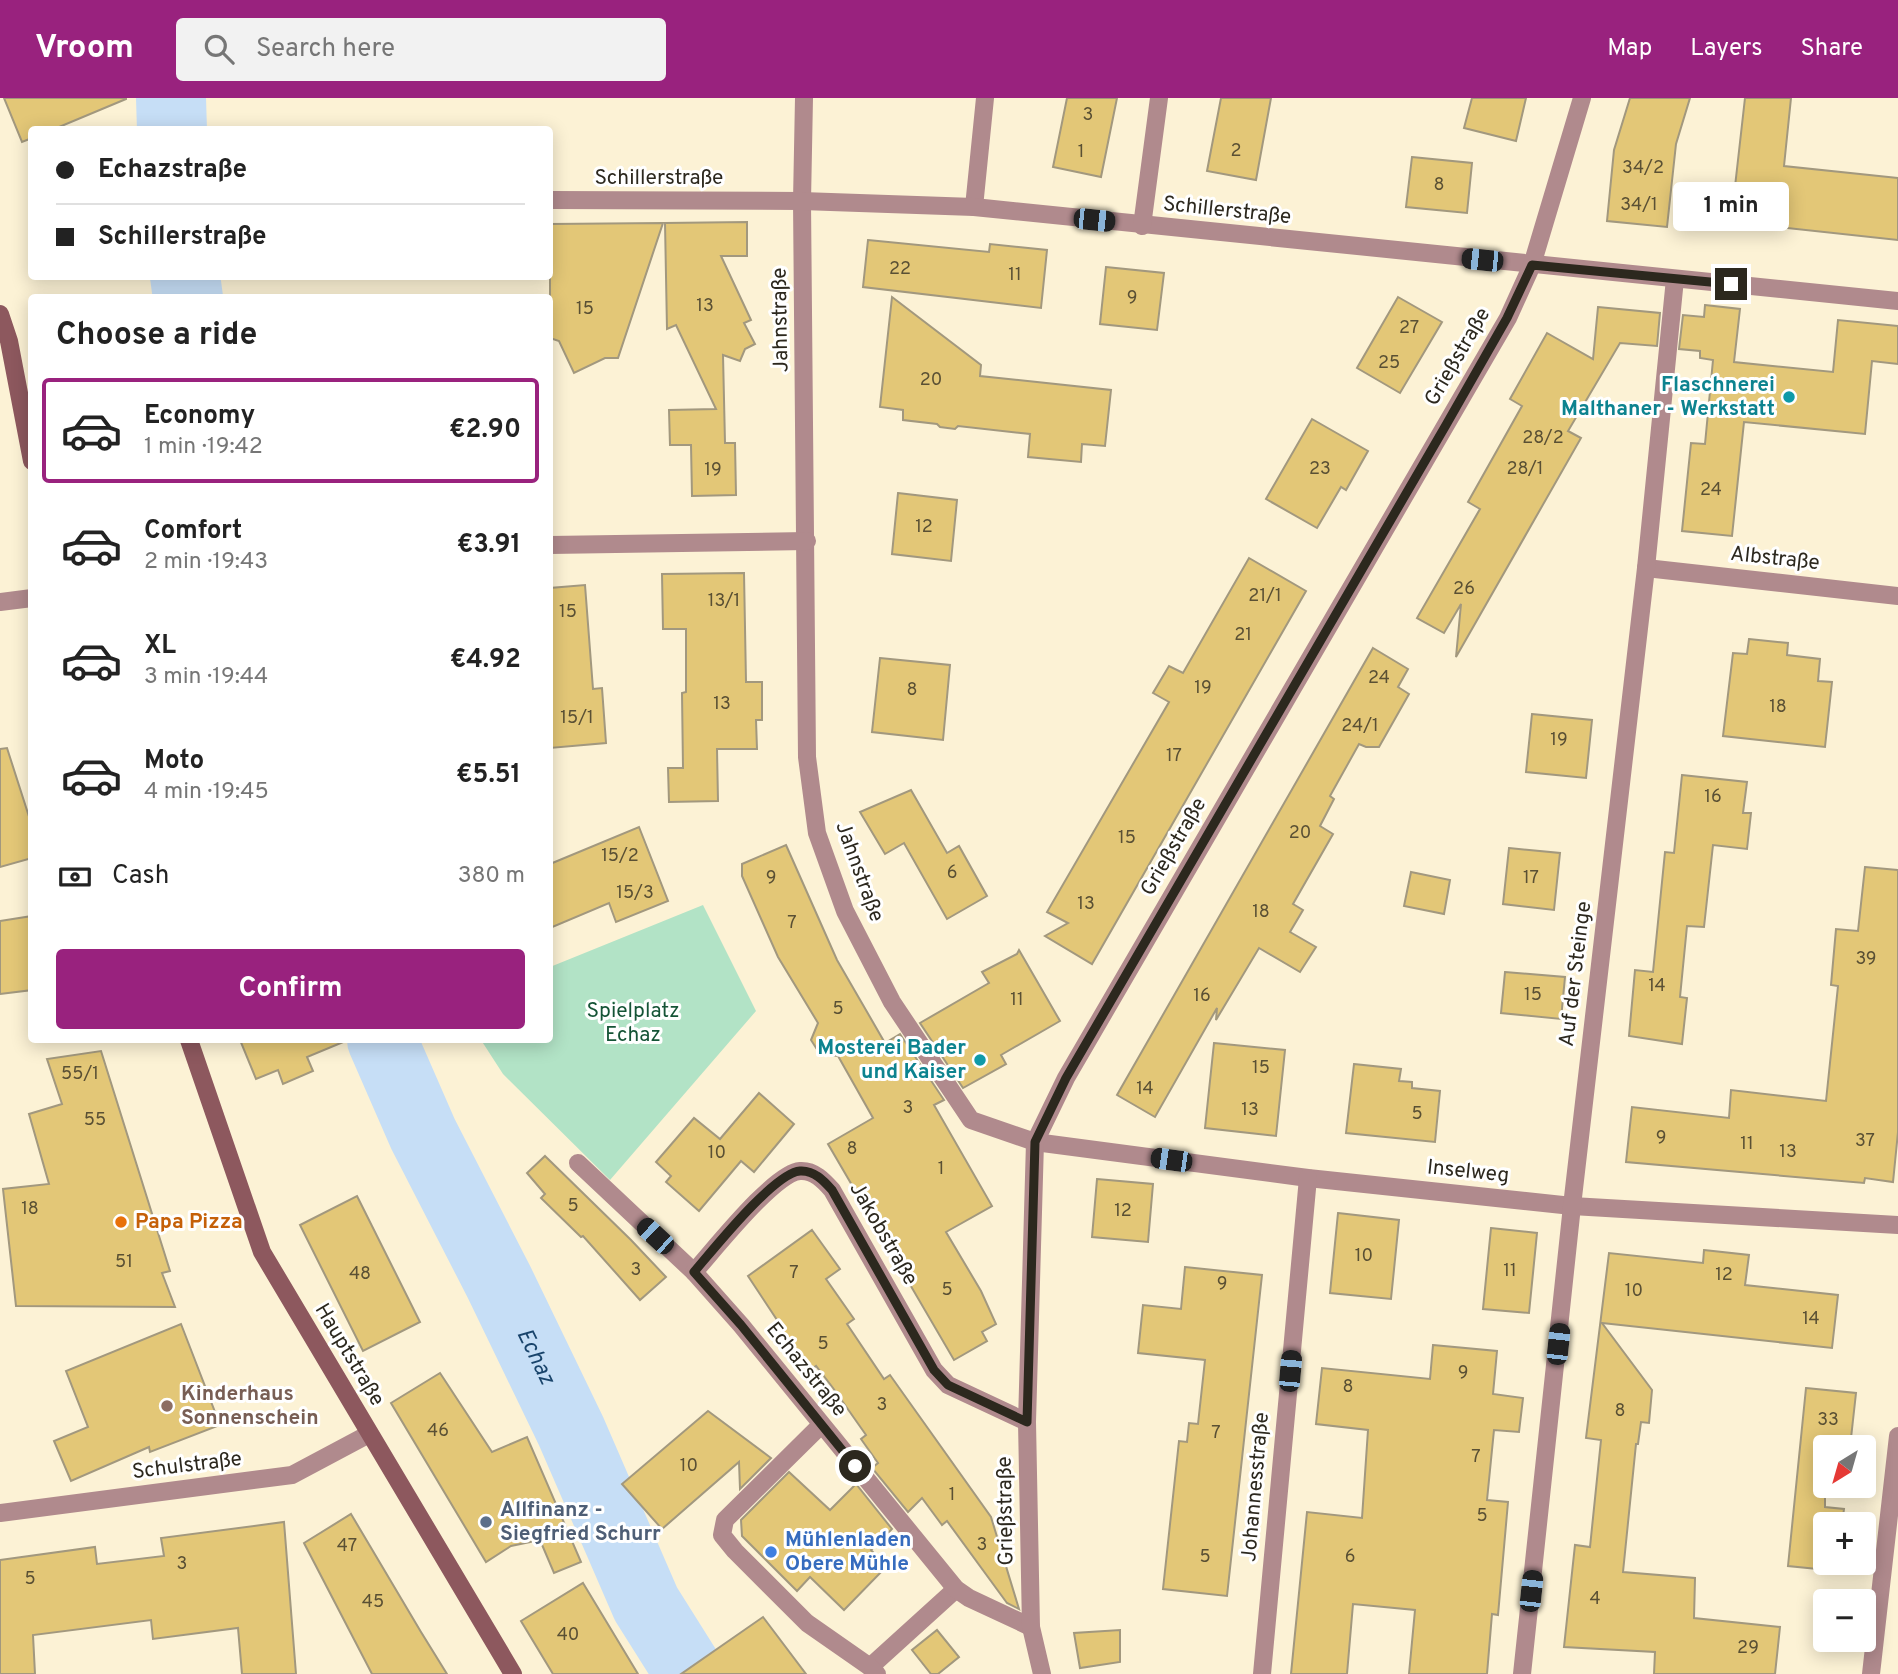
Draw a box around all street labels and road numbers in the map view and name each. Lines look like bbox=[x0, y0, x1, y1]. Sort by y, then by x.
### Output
street label: Schillerstraße bbox=[595, 165, 723, 192]
street label: Schillerstraße bbox=[1162, 191, 1292, 231]
street label: Jahnstraße bbox=[767, 267, 795, 373]
street label: Grießstraße bbox=[1419, 303, 1497, 411]
street label: Albstraße bbox=[1729, 541, 1821, 577]
street label: Grießstraße bbox=[1135, 793, 1213, 901]
street label: Jahnstraße bbox=[828, 818, 890, 926]
street label: Auf der Steinge bbox=[1554, 900, 1598, 1048]
street label: Inselweg bbox=[1426, 1154, 1510, 1190]
street label: Jakobstraße bbox=[843, 1178, 923, 1290]
street label: Hauptstraße bbox=[308, 1299, 390, 1411]
street label: Echazstraße bbox=[760, 1317, 852, 1423]
street label: Johannesstraße bbox=[1236, 1411, 1276, 1563]
street label: Schulstraße bbox=[131, 1446, 243, 1486]
street label: Grießstraße bbox=[992, 1456, 1020, 1566]

